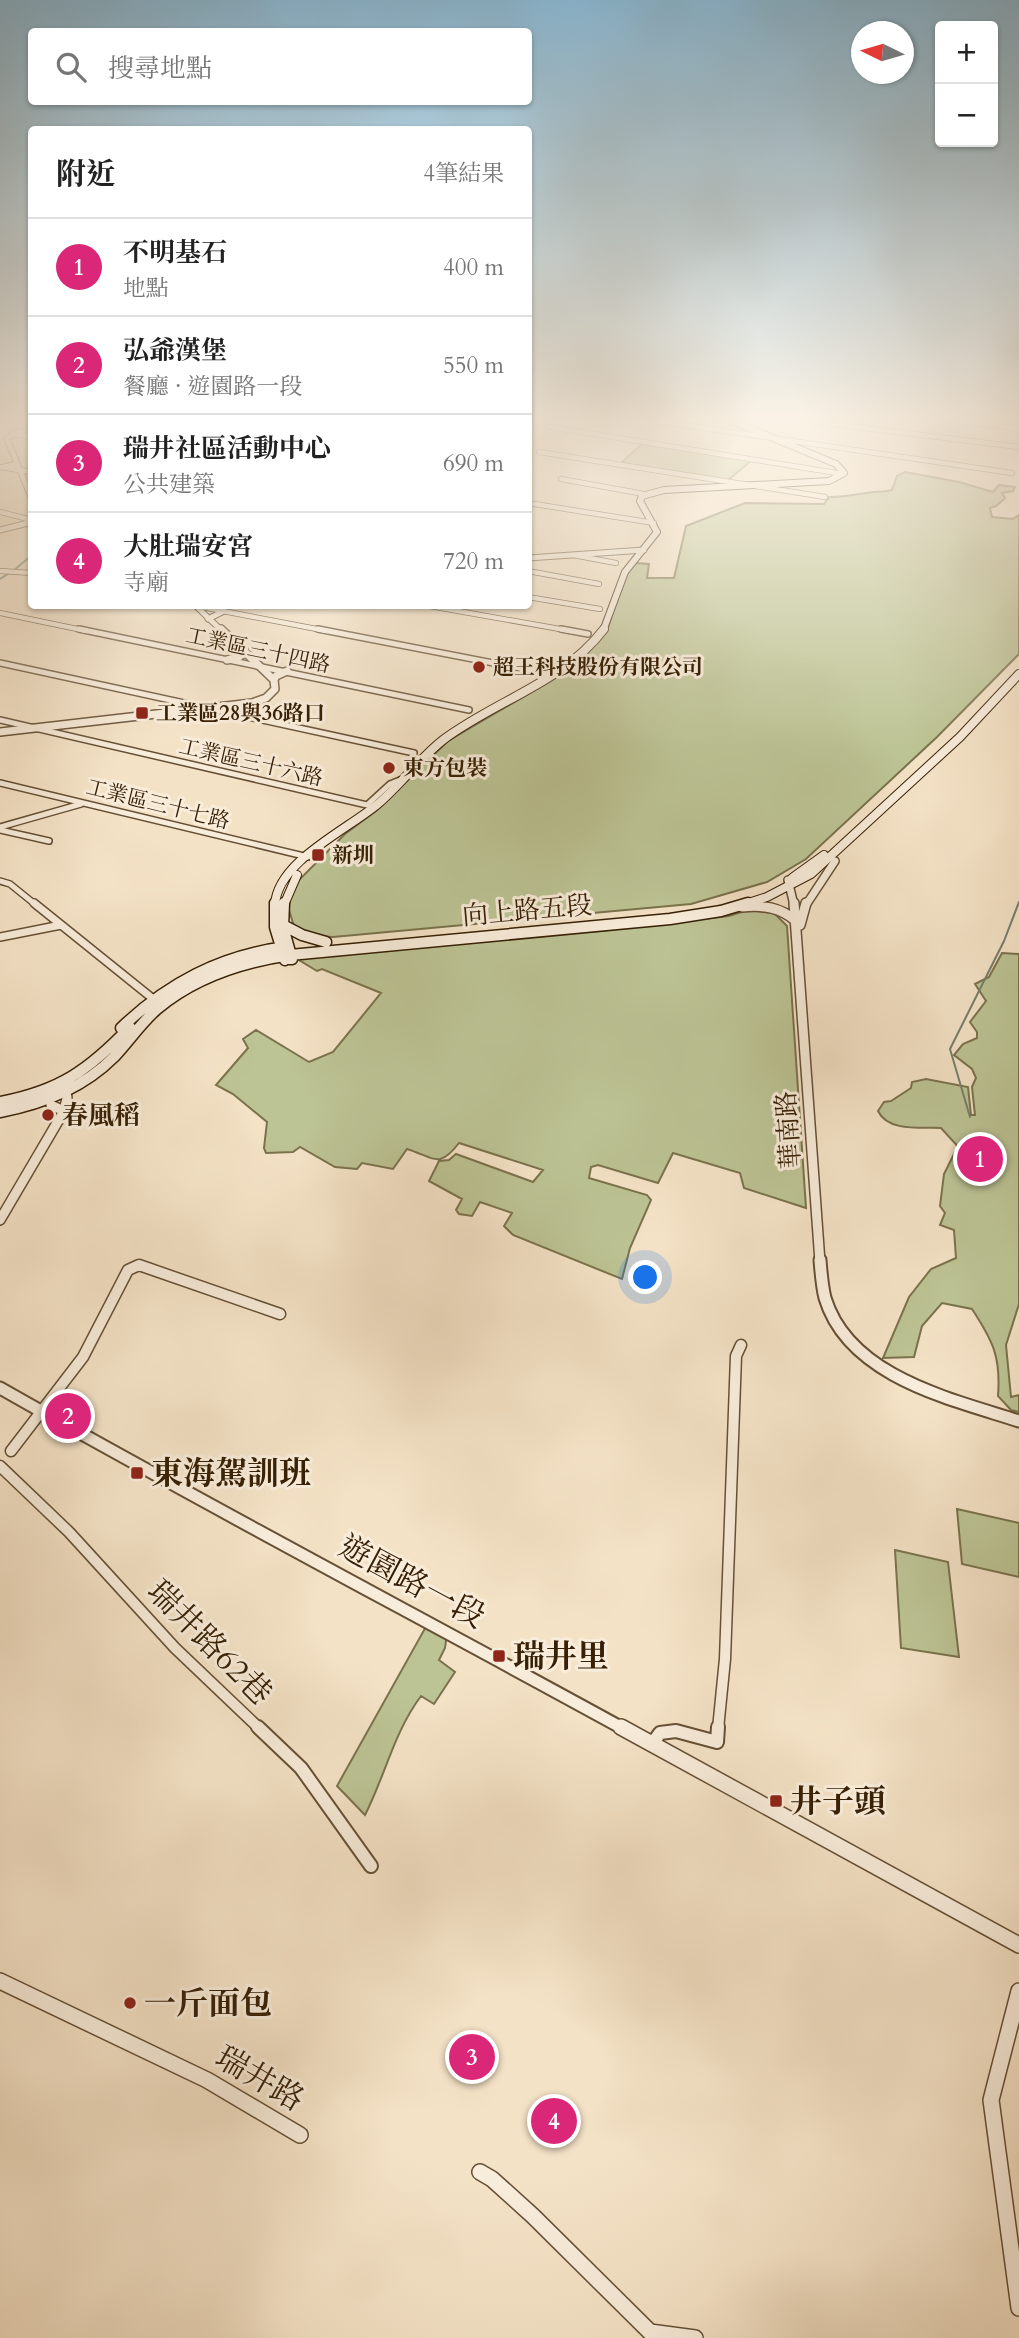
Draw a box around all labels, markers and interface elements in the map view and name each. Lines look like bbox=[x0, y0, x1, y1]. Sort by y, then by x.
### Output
north arrow bbox=[851, 21, 914, 84]
map controls bbox=[935, 21, 998, 147]
button: + bbox=[935, 21, 998, 84]
search box bbox=[28, 28, 532, 105]
icon: search bbox=[52, 48, 90, 86]
text: 搜尋地點 bbox=[108, 51, 212, 86]
button: − bbox=[935, 84, 998, 147]
text: 附近 bbox=[56, 154, 116, 195]
text: 4筆結果 bbox=[423, 158, 504, 189]
text: 不明基石 bbox=[123, 235, 227, 270]
text: 1 bbox=[73, 252, 85, 283]
text: 400 m bbox=[443, 252, 504, 283]
text: 地點 bbox=[123, 273, 169, 304]
text: 弘爺漢堡 bbox=[123, 333, 227, 368]
text: 2 bbox=[73, 350, 85, 381]
text: 550 m bbox=[443, 350, 504, 381]
text: 餐廳 · 遊園路一段 bbox=[123, 371, 302, 402]
text: 瑞井社區活動中心 bbox=[123, 431, 331, 466]
text: 3 bbox=[73, 448, 85, 479]
text: 690 m bbox=[443, 448, 504, 479]
text: 公共建築 bbox=[123, 469, 215, 500]
text: 大肚瑞安宮 bbox=[123, 529, 253, 564]
text: 4 bbox=[73, 546, 85, 577]
text: 720 m bbox=[443, 546, 504, 577]
text: 寺廟 bbox=[123, 567, 169, 598]
street label: 工業區三十四路 bbox=[183, 621, 333, 680]
place label: 超王科技股份有限公司 bbox=[493, 653, 703, 682]
marker: 超王科技股份有限公司 bbox=[471, 659, 487, 675]
place label: 工業區28與36路口 bbox=[156, 699, 325, 728]
marker: 工業區28與36路口 bbox=[134, 705, 150, 721]
street label: 工業區三十六路 bbox=[176, 732, 326, 793]
place label: 東方包裝 bbox=[403, 754, 487, 783]
marker: 東方包裝 bbox=[381, 760, 397, 776]
street label: 工業區三十七路 bbox=[83, 773, 233, 836]
place label: 新圳 bbox=[332, 841, 374, 870]
marker: 新圳 bbox=[310, 847, 326, 863]
street label: 向上路五段 bbox=[461, 887, 593, 934]
street label: 華南路 bbox=[768, 1090, 809, 1170]
place label: 春風稻 bbox=[62, 1098, 140, 1133]
marker: 春風稻 bbox=[40, 1107, 56, 1123]
pin: 1 bbox=[957, 1133, 1003, 1185]
your location bbox=[628, 1260, 662, 1294]
pin: 2 bbox=[45, 1390, 91, 1442]
place label: 東海駕訓班 bbox=[151, 1452, 311, 1496]
marker: 東海駕訓班 bbox=[129, 1465, 145, 1481]
street label: 遊園路一段 bbox=[331, 1525, 493, 1639]
street label: 瑞井路62巷 bbox=[137, 1570, 282, 1715]
place label: 瑞井里 bbox=[513, 1635, 609, 1679]
marker: 瑞井里 bbox=[491, 1648, 507, 1664]
place label: 井子頭 bbox=[790, 1780, 886, 1824]
marker: 井子頭 bbox=[768, 1793, 784, 1809]
place label: 一斤面包 bbox=[144, 1982, 272, 2026]
marker: 一斤面包 bbox=[122, 1995, 138, 2011]
pin: 3 bbox=[449, 2031, 495, 2083]
street label: 瑞井路 bbox=[207, 2036, 312, 2122]
pin: 4 bbox=[531, 2095, 577, 2147]

